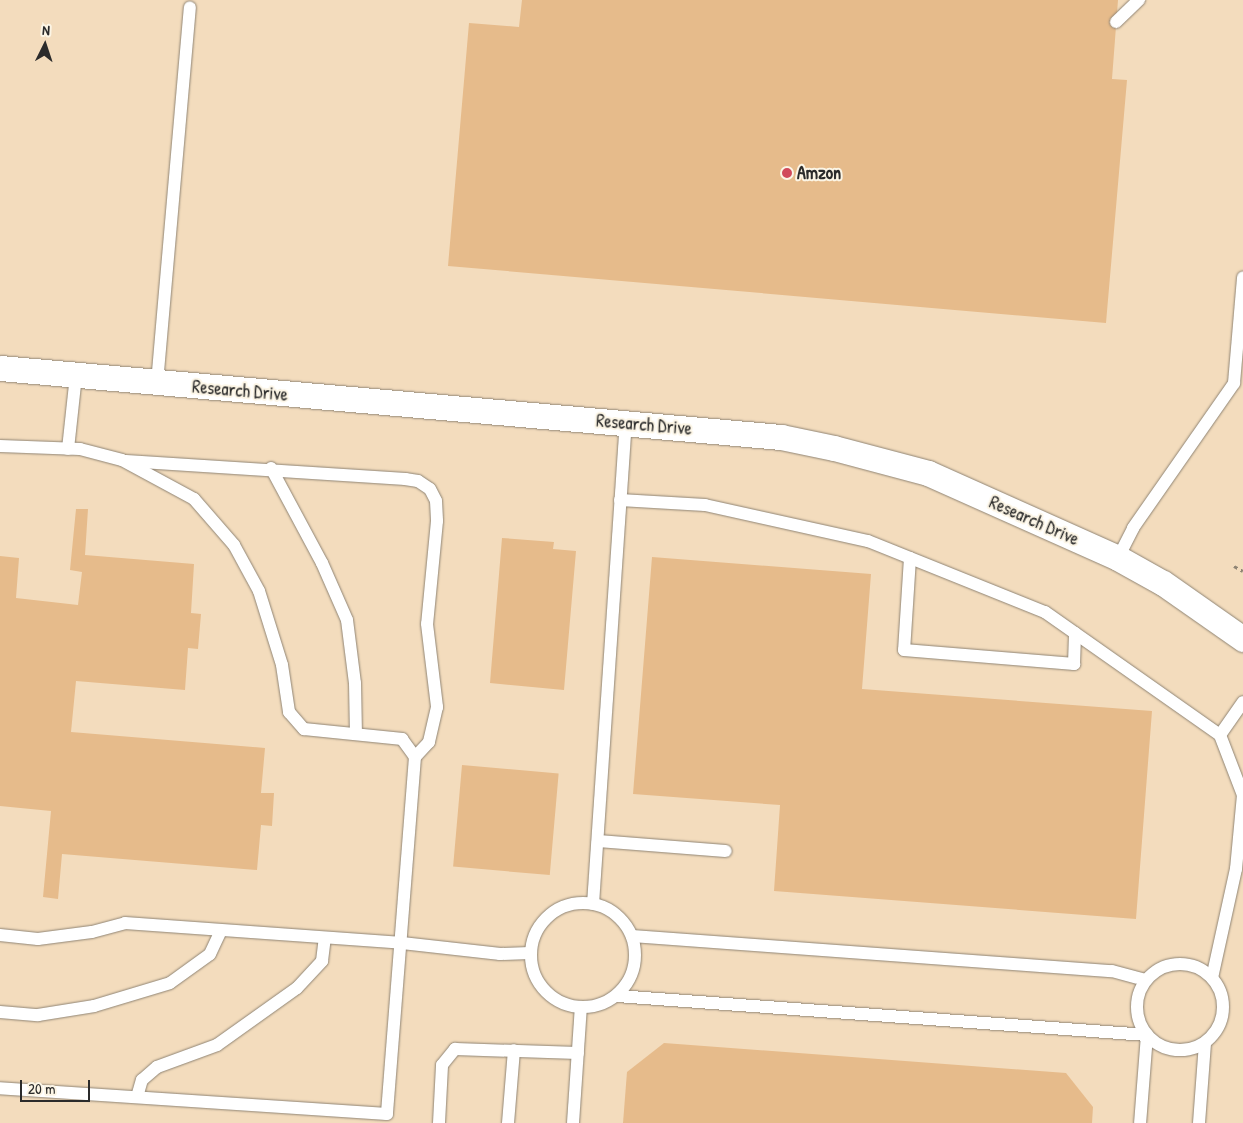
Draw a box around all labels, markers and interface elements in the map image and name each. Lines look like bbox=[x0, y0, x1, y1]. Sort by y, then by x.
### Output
north arrow bbox=[20, 20, 70, 70]
text: N bbox=[42, 20, 50, 39]
place label: Amzon bbox=[797, 162, 841, 184]
marker: Amzon bbox=[781, 167, 793, 179]
street label: Research Drive bbox=[191, 376, 289, 406]
street label: Research Drive bbox=[595, 410, 693, 440]
street label: Research Drive bbox=[986, 492, 1082, 550]
scale bar bbox=[22, 1070, 92, 1102]
text: 20 m bbox=[28, 1078, 55, 1099]

